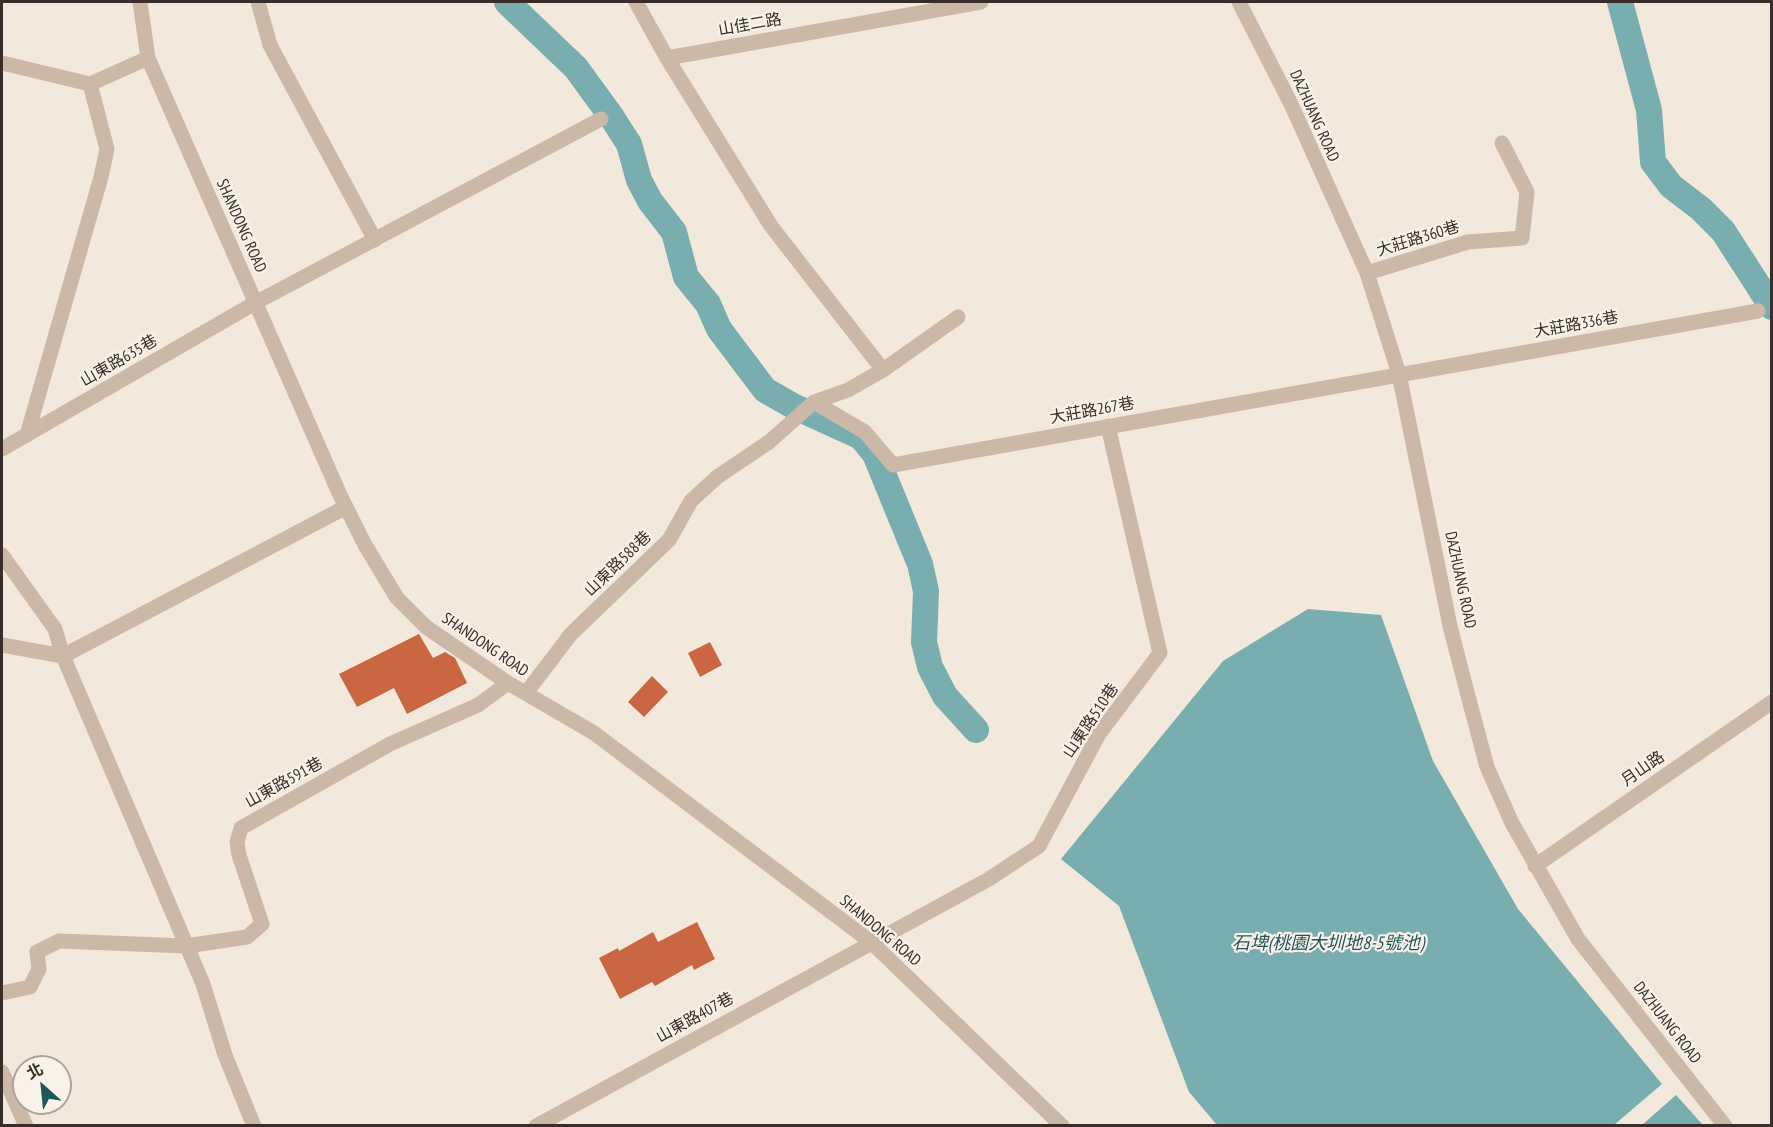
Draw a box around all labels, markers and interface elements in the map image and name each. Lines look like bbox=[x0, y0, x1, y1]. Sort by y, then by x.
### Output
street label: 山佳二路 bbox=[717, 10, 783, 40]
street label: DAZHUANG ROAD bbox=[1285, 67, 1343, 165]
street label: SHANDONG ROAD bbox=[212, 176, 270, 276]
street label: 大莊路360巷 bbox=[1374, 217, 1462, 261]
street label: 大莊路336巷 bbox=[1532, 308, 1620, 342]
street label: 山東路635巷 bbox=[77, 331, 161, 391]
street label: 大莊路267巷 bbox=[1048, 394, 1136, 428]
street label: 山東路588巷 bbox=[581, 527, 655, 601]
street label: DAZHUANG ROAD bbox=[1440, 530, 1480, 630]
street label: SHANDONG ROAD bbox=[438, 609, 532, 681]
street label: 山東路510巷 bbox=[1059, 680, 1123, 762]
street label: 月山路 bbox=[1618, 747, 1668, 791]
street label: 山東路591巷 bbox=[242, 754, 326, 812]
street label: SHANDONG ROAD bbox=[835, 891, 925, 971]
water label: 石埤(桃園大圳地8-5號池) bbox=[1232, 933, 1424, 955]
street label: DAZHUANG ROAD bbox=[1629, 978, 1705, 1068]
street label: 山東路407巷 bbox=[653, 989, 737, 1047]
north arrow bbox=[12, 1055, 72, 1115]
text: 北 bbox=[23, 1058, 46, 1083]

